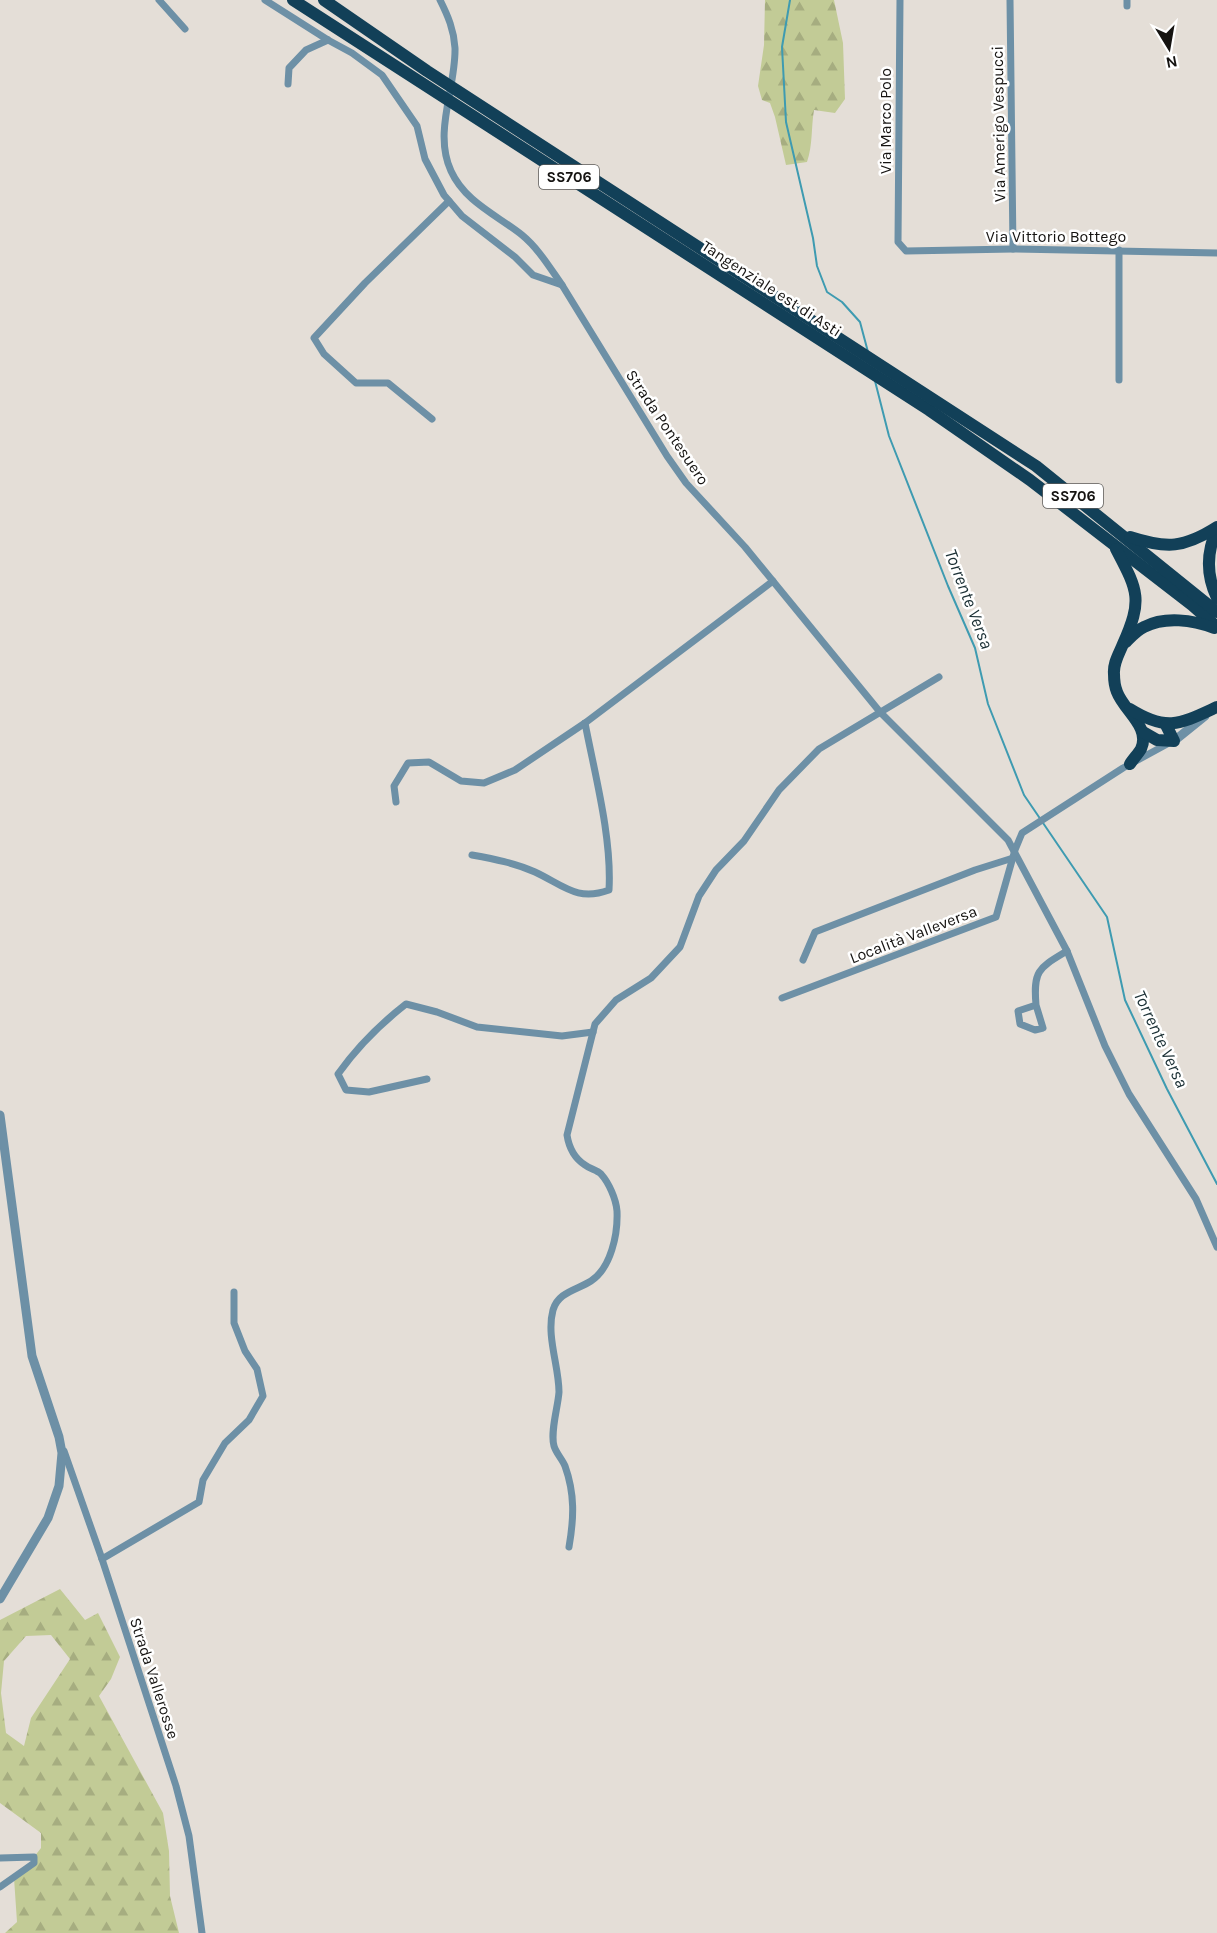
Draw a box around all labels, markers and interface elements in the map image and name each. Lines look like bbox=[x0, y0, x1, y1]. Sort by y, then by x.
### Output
north arrow bbox=[1139, 18, 1199, 78]
street label: Via Amerigo Vespucci bbox=[988, 46, 1009, 202]
text: N bbox=[1164, 52, 1179, 73]
street label: Via Marco Polo bbox=[876, 68, 895, 174]
road number: SS706 bbox=[539, 165, 599, 189]
street label: Via Vittorio Bottego bbox=[986, 227, 1126, 246]
street label: Tangenziale est di Asti bbox=[698, 236, 845, 341]
street label: Strada Pontesuero bbox=[622, 366, 713, 488]
road number: SS706 bbox=[1043, 484, 1103, 508]
water label: Torrente Versa bbox=[940, 546, 998, 652]
street label: Località Valleversa bbox=[847, 901, 980, 968]
water label: Torrente Versa bbox=[1129, 987, 1193, 1091]
street label: Strada Vallerosse bbox=[126, 1615, 183, 1741]

